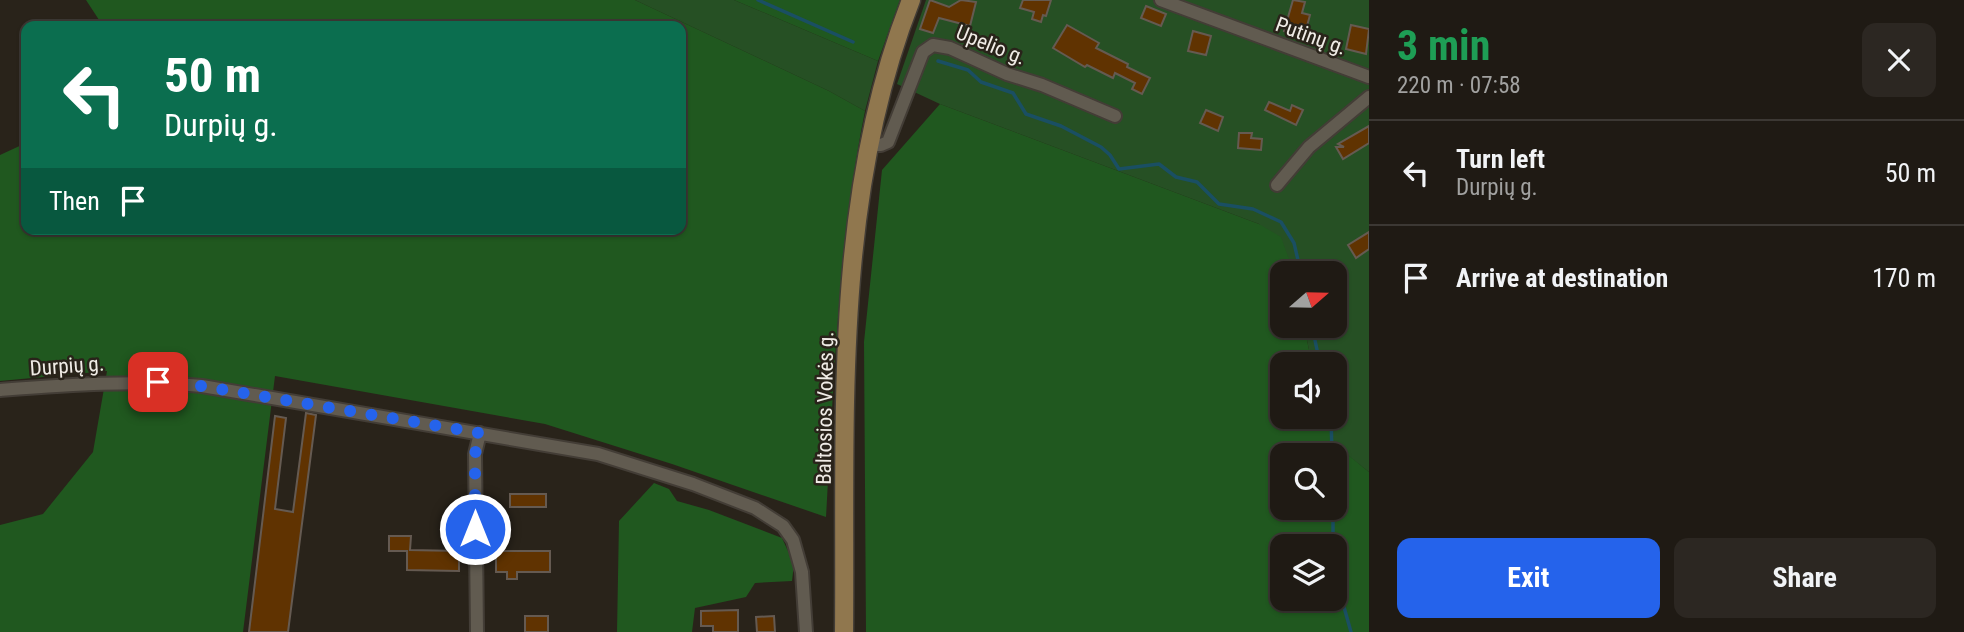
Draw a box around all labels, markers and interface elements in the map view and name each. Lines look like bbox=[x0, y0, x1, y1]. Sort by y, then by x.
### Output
street label: Putinų g. bbox=[1272, 12, 1350, 60]
street label: Upelio g. bbox=[953, 20, 1029, 70]
text: 3 min bbox=[1397, 21, 1490, 70]
button: close bbox=[1862, 23, 1936, 97]
text: 50 m bbox=[164, 47, 261, 104]
icon: left bbox=[49, 49, 140, 140]
text: 220 m · 07:58 bbox=[1397, 72, 1521, 99]
text: Durpių g. bbox=[164, 106, 278, 144]
text: Turn left bbox=[1456, 144, 1545, 174]
icon: left bbox=[1397, 154, 1435, 192]
text: 50 m bbox=[1885, 158, 1936, 188]
text: Durpių g. bbox=[1456, 174, 1538, 201]
icon: arrive bbox=[114, 182, 152, 220]
text: Then bbox=[49, 186, 100, 216]
icon: arrive bbox=[1397, 259, 1435, 297]
north arrow bbox=[1270, 261, 1348, 338]
map controls bbox=[1270, 261, 1347, 611]
text: Arrive at destination bbox=[1456, 263, 1668, 293]
text: 170 m bbox=[1872, 263, 1936, 293]
street label: Baltosios Vokės g. bbox=[812, 331, 838, 485]
street label: Durpių g. bbox=[29, 351, 105, 381]
pin bbox=[128, 352, 188, 412]
button: sound bbox=[1270, 352, 1347, 429]
icon: arrive bbox=[139, 363, 177, 401]
button: search bbox=[1270, 443, 1347, 520]
position arrow bbox=[438, 492, 512, 566]
button: layers bbox=[1270, 534, 1347, 611]
button: Exit bbox=[1397, 538, 1660, 618]
button: Share bbox=[1674, 538, 1936, 618]

